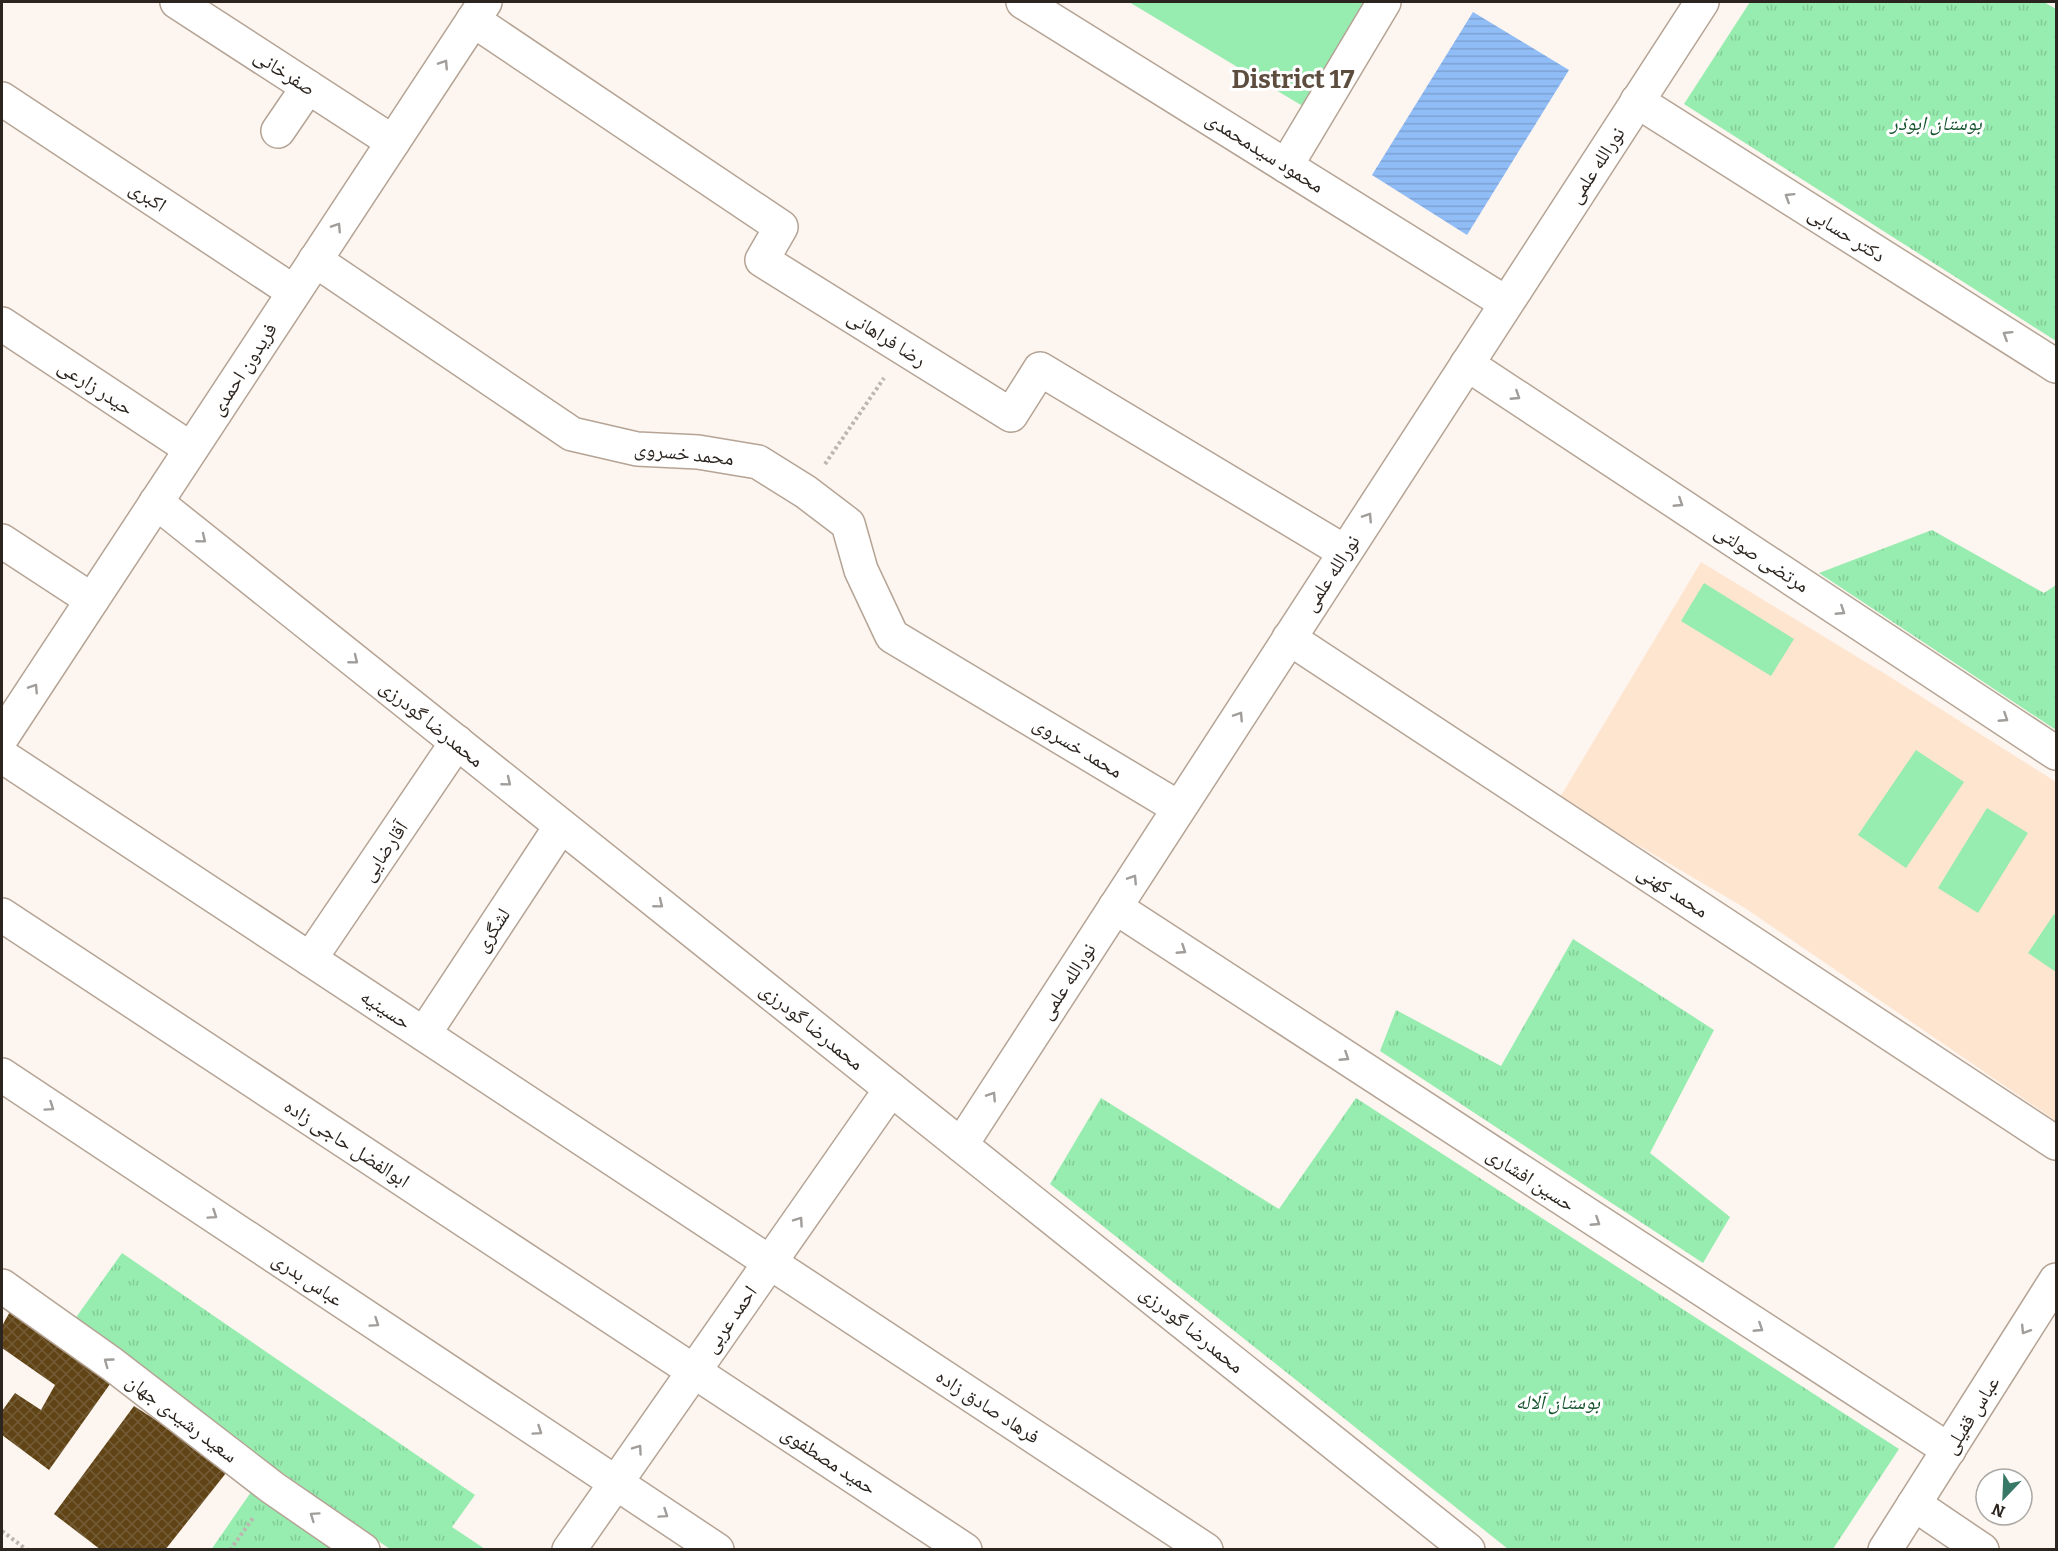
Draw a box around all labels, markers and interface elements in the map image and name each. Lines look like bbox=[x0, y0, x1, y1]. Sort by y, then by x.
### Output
street label: صفرخانی bbox=[250, 43, 320, 101]
one-way arrow bbox=[437, 60, 448, 71]
district label: District 17 bbox=[1232, 64, 1354, 95]
street label: محمود سیدمحمدی bbox=[1202, 106, 1328, 198]
park label: بوستان ابوذر bbox=[1888, 111, 1982, 136]
street label: نورالله علمی bbox=[1562, 122, 1630, 208]
street label: اکبری bbox=[125, 175, 171, 217]
one-way arrow bbox=[1785, 193, 1795, 205]
street label: دکتر حسابی bbox=[1804, 201, 1890, 267]
one-way arrow bbox=[330, 223, 341, 234]
street label: رضا فراهانی bbox=[843, 304, 931, 372]
street label: فریدون احمدی bbox=[204, 318, 282, 420]
one-way arrow bbox=[2003, 331, 2013, 343]
street label: حیدر زارعی bbox=[54, 354, 138, 420]
one-way arrow bbox=[1509, 389, 1520, 400]
street label: محمد خسروی bbox=[633, 436, 735, 470]
one-way arrow bbox=[1672, 496, 1683, 507]
one-way arrow bbox=[1360, 513, 1372, 523]
street label: مرتضی صولتی bbox=[1710, 519, 1814, 597]
street label: نورالله علمی bbox=[1297, 530, 1365, 616]
one-way arrow bbox=[195, 531, 206, 542]
one-way arrow bbox=[1834, 604, 1845, 615]
one-way arrow bbox=[348, 653, 359, 664]
street label: محمدرضا گودرزی bbox=[375, 674, 489, 772]
one-way arrow bbox=[26, 684, 37, 695]
street label: محمد خسروی bbox=[1029, 711, 1127, 783]
one-way arrow bbox=[1232, 711, 1243, 722]
one-way arrow bbox=[1998, 711, 2008, 723]
one-way arrow bbox=[500, 775, 511, 786]
street label: آقارضایی bbox=[355, 816, 413, 886]
street label: محمد کهنی bbox=[1633, 859, 1713, 923]
one-way arrow bbox=[1126, 875, 1137, 886]
one-way arrow bbox=[652, 896, 663, 907]
street label: لشگری bbox=[469, 904, 515, 956]
street label: نورالله علمی bbox=[1033, 938, 1101, 1024]
one-way arrow bbox=[1175, 943, 1186, 954]
street label: محمدرضا گودرزی bbox=[755, 977, 869, 1075]
street label: حسینیه bbox=[356, 984, 416, 1034]
one-way arrow bbox=[1339, 1049, 1349, 1061]
one-way arrow bbox=[985, 1092, 997, 1102]
street label: ابوالفضل حاجی زاده bbox=[280, 1093, 414, 1193]
one-way arrow bbox=[44, 1100, 54, 1112]
street label: حسین افشاری bbox=[1482, 1142, 1580, 1217]
one-way arrow bbox=[206, 1208, 217, 1219]
one-way arrow bbox=[1590, 1214, 1600, 1226]
one-way arrow bbox=[791, 1217, 802, 1228]
street label: عباس بدری bbox=[268, 1247, 348, 1311]
street label: محمدرضا گودرزی bbox=[1135, 1280, 1249, 1378]
street label: احمد عربی bbox=[698, 1281, 762, 1357]
one-way arrow bbox=[368, 1316, 379, 1327]
one-way arrow bbox=[1753, 1320, 1764, 1331]
one-way arrow bbox=[2022, 1323, 2033, 1334]
one-way arrow bbox=[104, 1358, 115, 1369]
street label: فرهاد صادق زاده bbox=[932, 1364, 1044, 1448]
street label: سعید رشیدی جهان bbox=[122, 1368, 242, 1468]
street label: عباس قفیلی bbox=[1938, 1372, 2004, 1458]
park label: بوستان آلاله bbox=[1516, 1390, 1601, 1415]
street label: حمید مصطفوی bbox=[777, 1420, 881, 1500]
one-way arrow bbox=[531, 1424, 542, 1435]
one-way arrow bbox=[631, 1445, 642, 1456]
north arrow bbox=[1974, 1467, 2034, 1527]
text: N bbox=[1989, 1499, 2008, 1522]
one-way arrow bbox=[657, 1507, 668, 1518]
one-way arrow bbox=[310, 1512, 321, 1523]

